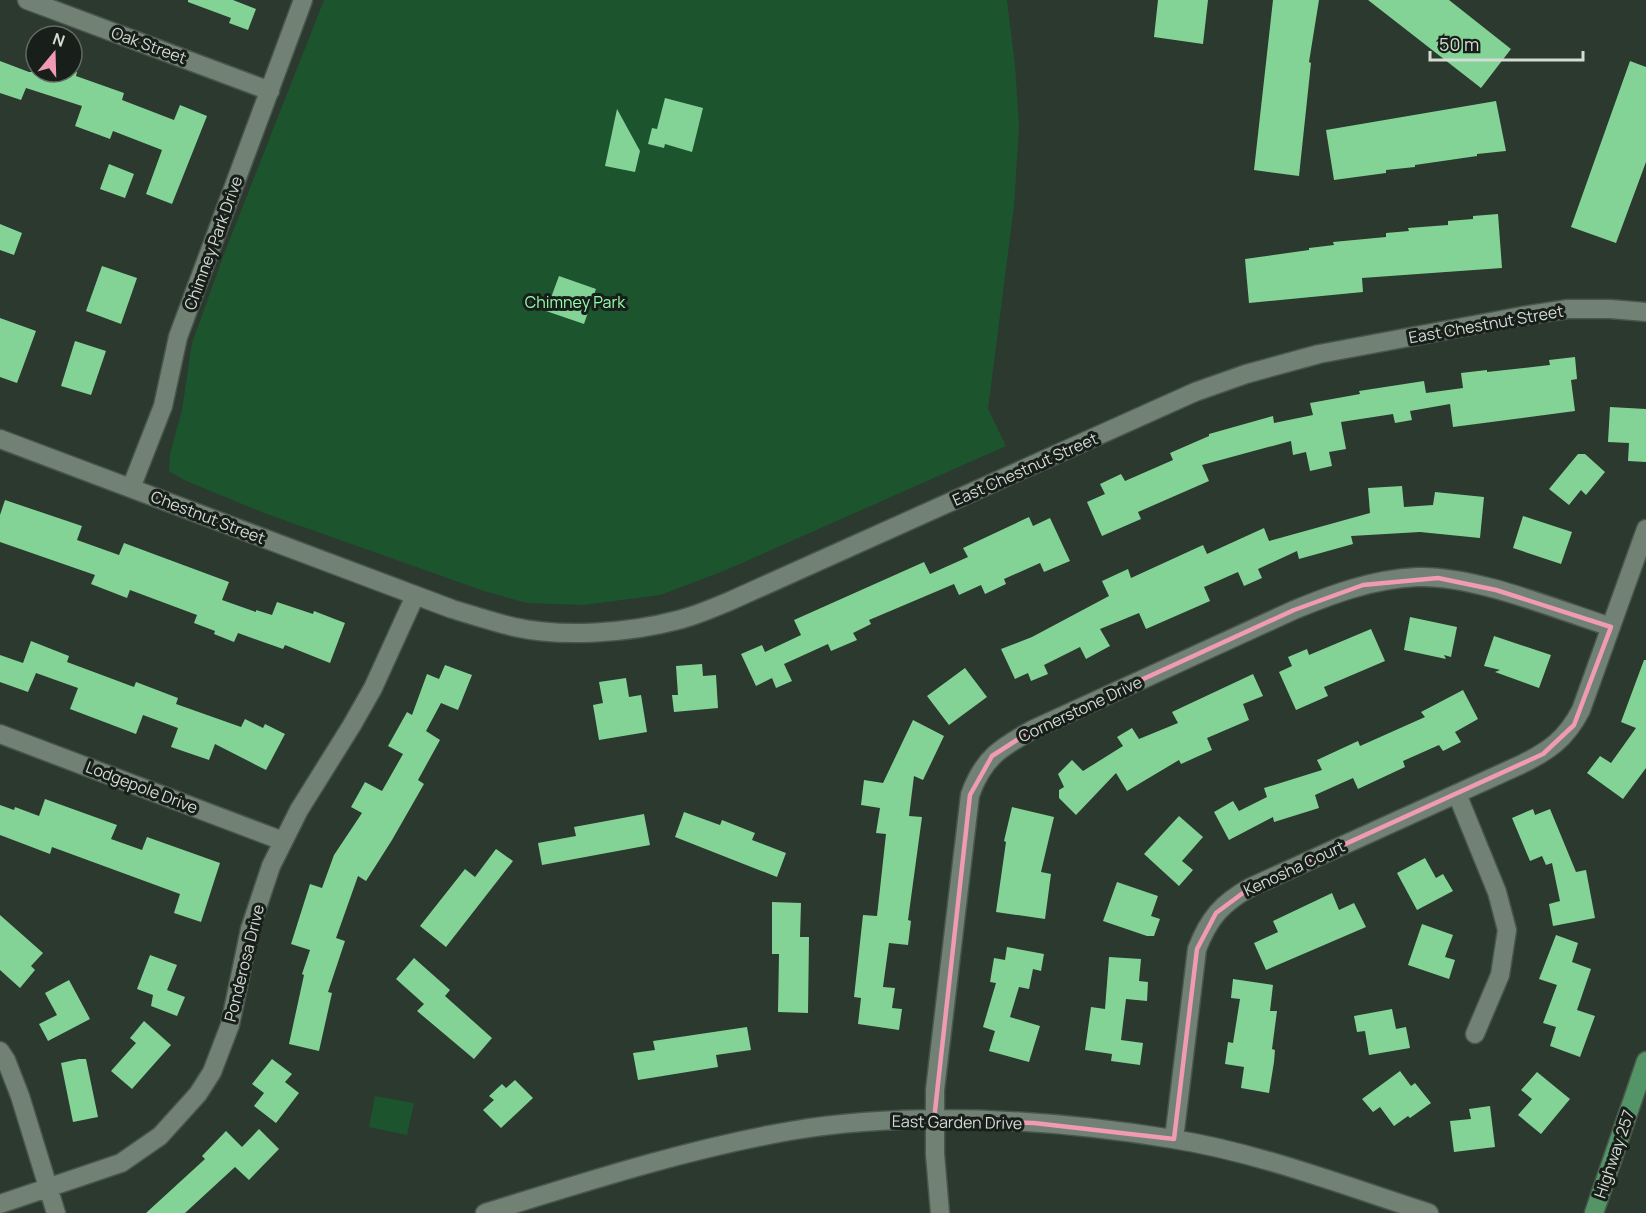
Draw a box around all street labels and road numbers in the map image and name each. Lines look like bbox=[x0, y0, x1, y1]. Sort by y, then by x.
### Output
street label: Oak Street bbox=[108, 21, 190, 69]
street label: Chimney Park Drive bbox=[179, 173, 247, 313]
street label: East Chestnut Street bbox=[1407, 300, 1565, 348]
street label: East Chestnut Street bbox=[949, 427, 1101, 511]
street label: Chestnut Street bbox=[148, 485, 268, 549]
street label: Cornerstone Drive bbox=[1014, 671, 1146, 747]
street label: Lodgepole Drive bbox=[83, 756, 201, 818]
street label: Kenosha Court bbox=[1240, 835, 1348, 901]
street label: Ponderosa Drive bbox=[219, 902, 269, 1024]
street label: Highway 257 bbox=[1589, 1107, 1639, 1201]
street label: East Garden Drive bbox=[892, 1110, 1022, 1134]

